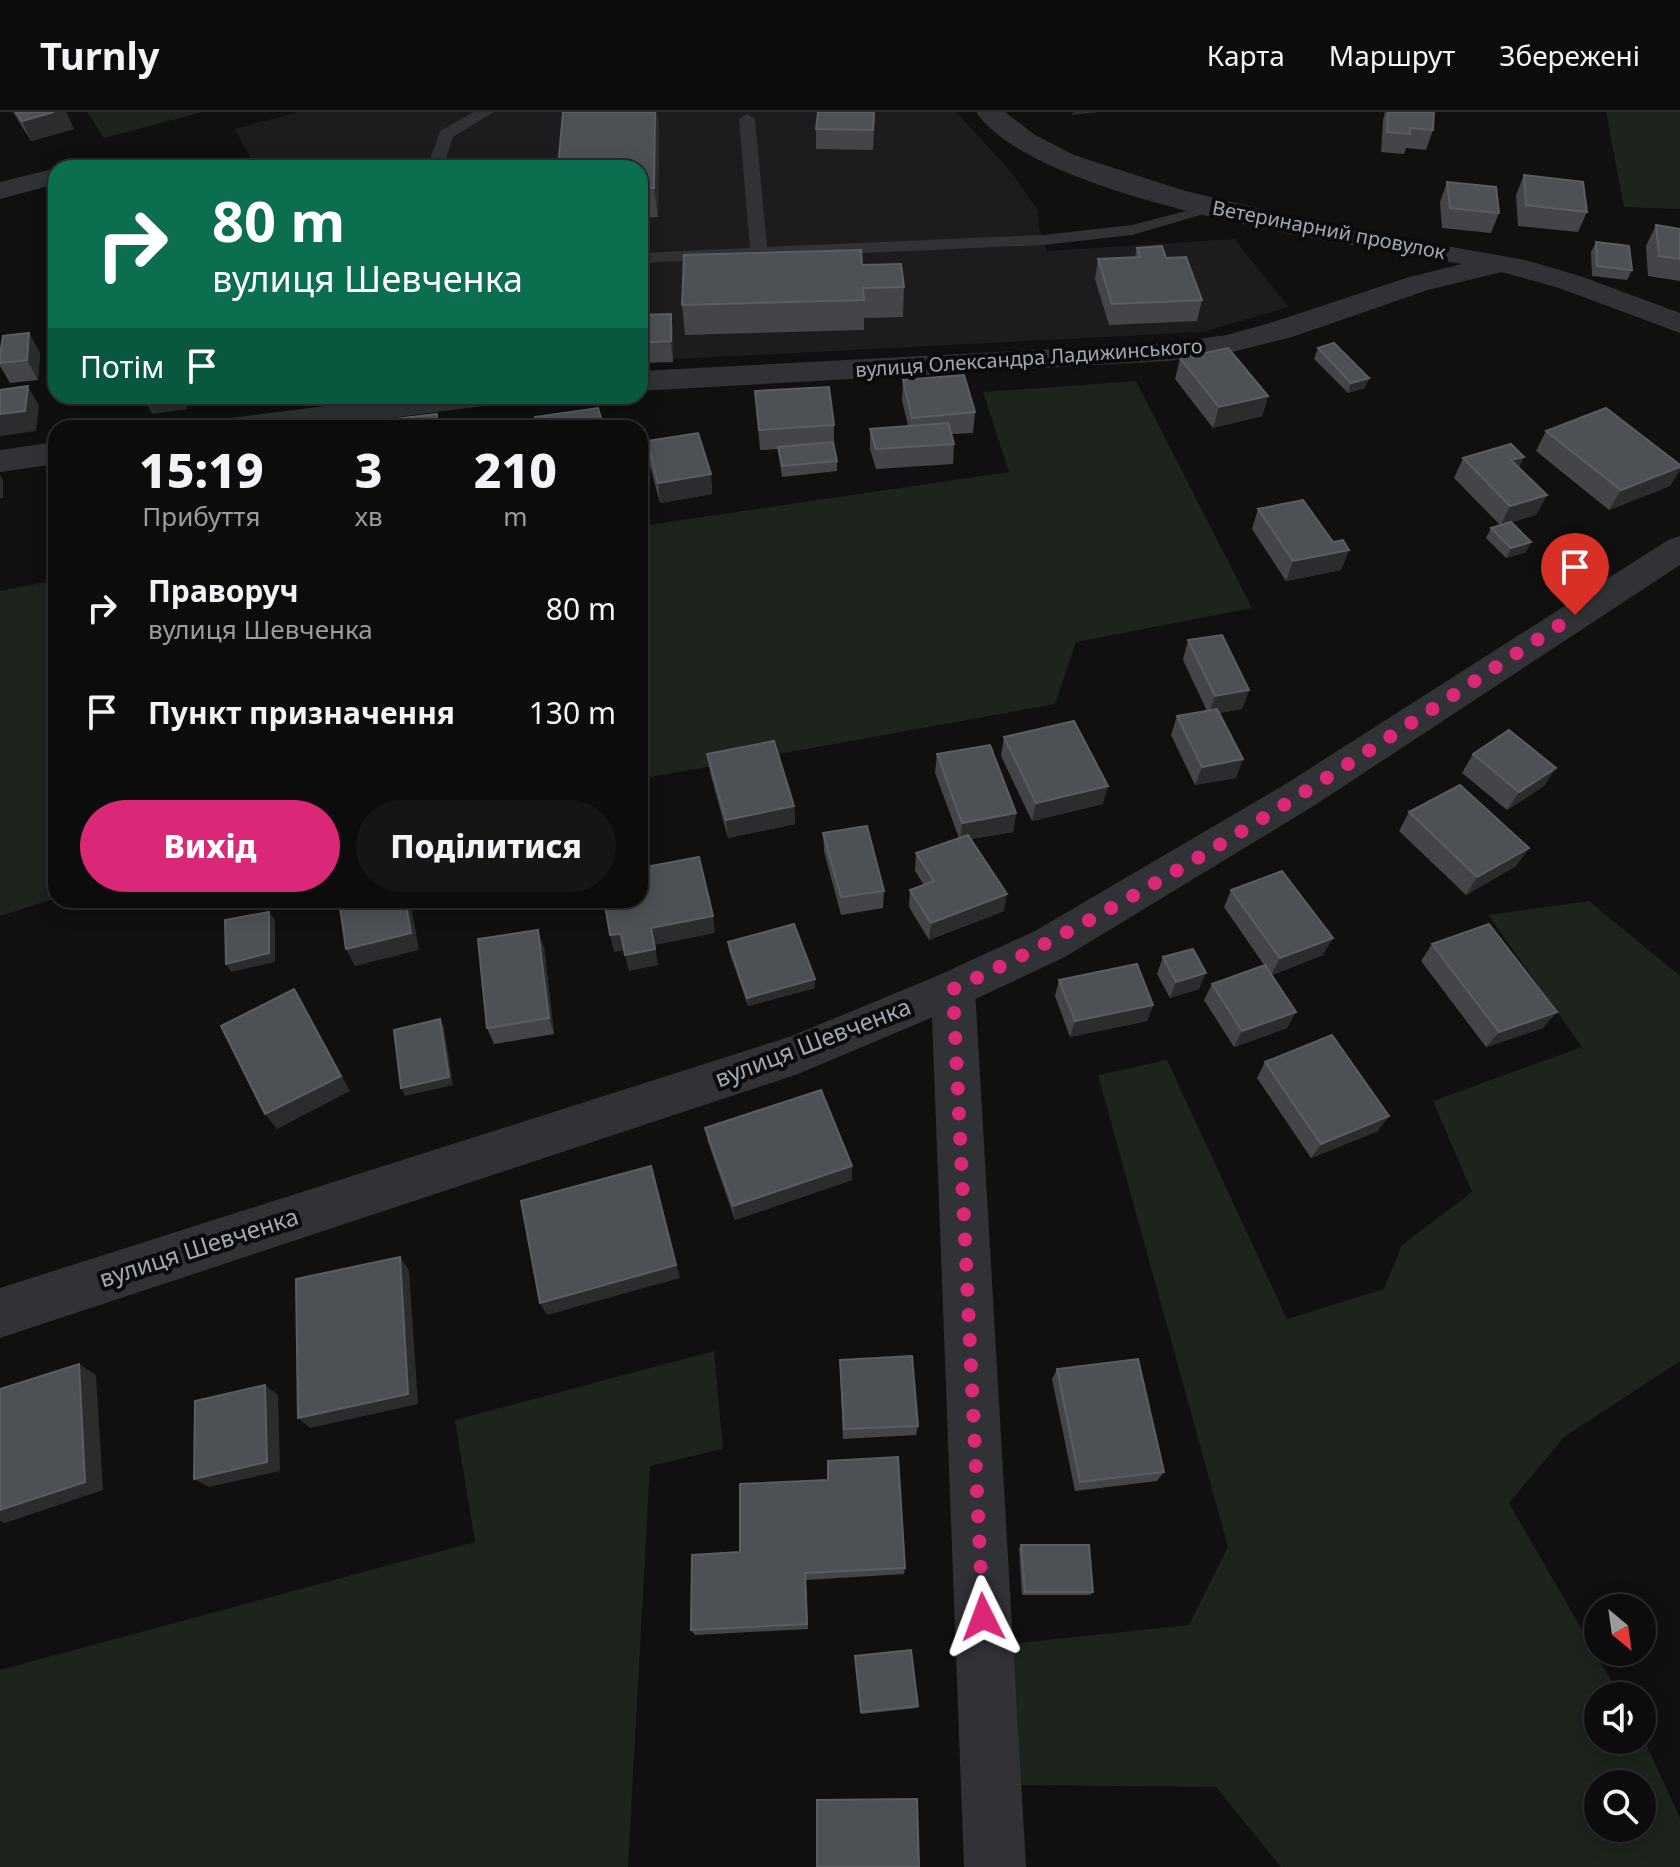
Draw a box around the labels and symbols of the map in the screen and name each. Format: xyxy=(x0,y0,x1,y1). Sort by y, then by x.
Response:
street label: Ветеринарний провулок xyxy=(1210,194,1448,265)
street label: вулиця Олександра Ладижинського xyxy=(854,332,1204,383)
pin xyxy=(1541,533,1609,615)
street label: вулиця Шевченка xyxy=(710,989,915,1094)
street label: вулиця Шевченка xyxy=(95,1199,302,1294)
position arrow xyxy=(941,1575,1025,1659)
north arrow xyxy=(1584,1594,1656,1666)

